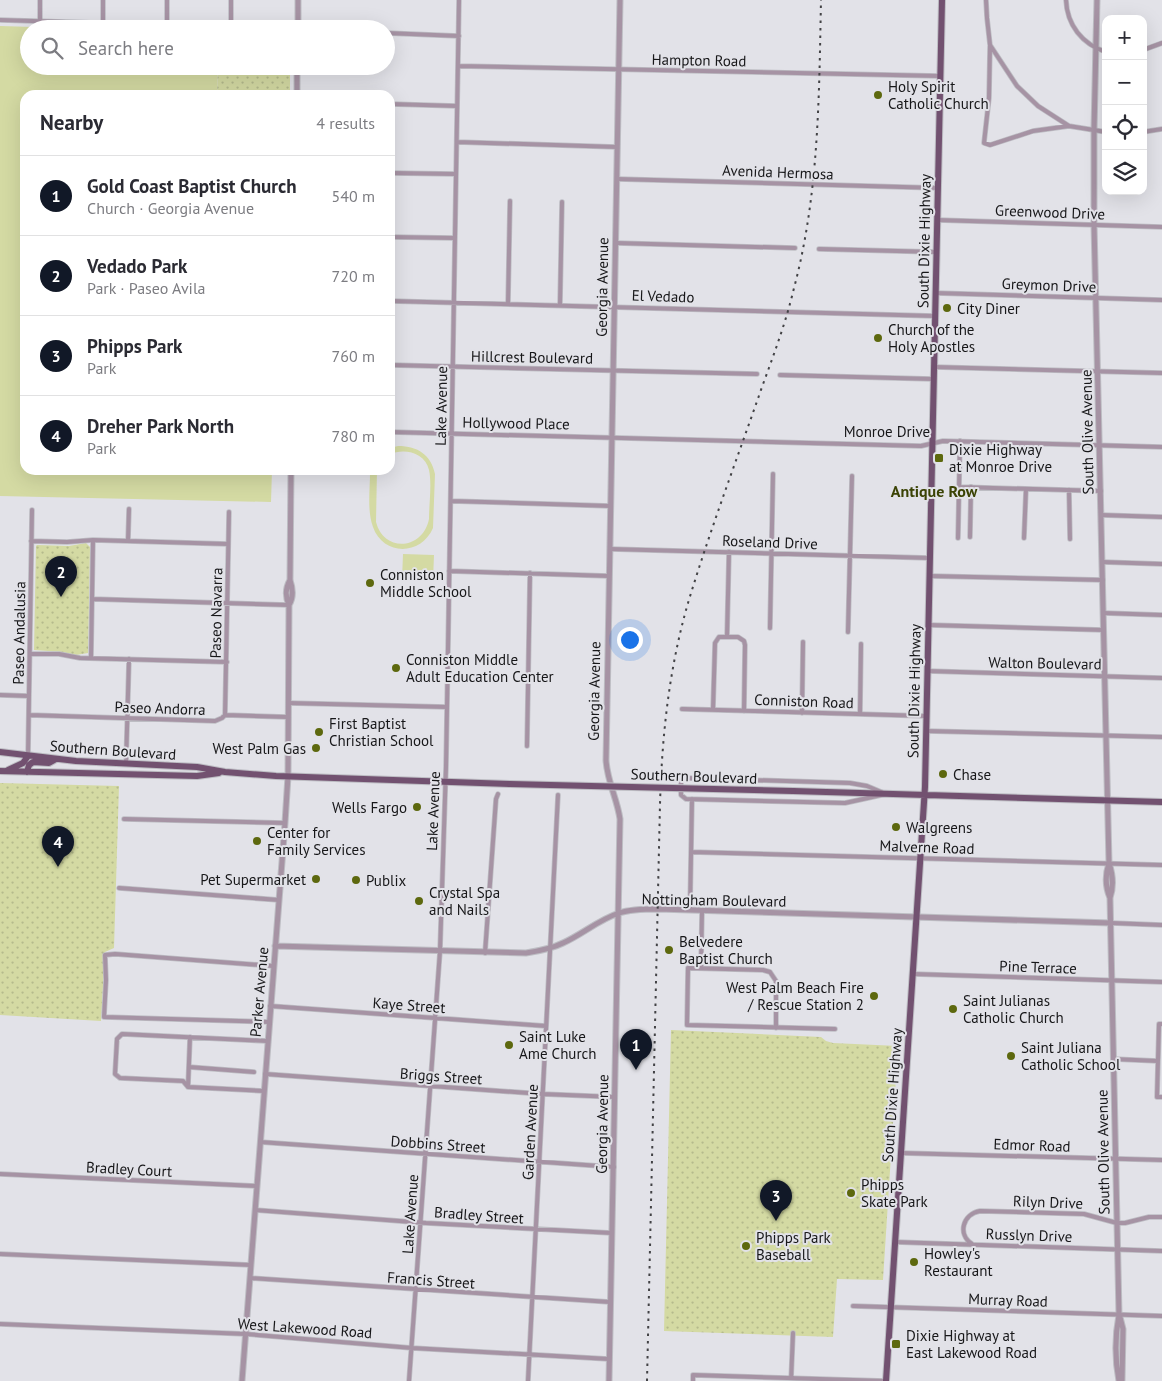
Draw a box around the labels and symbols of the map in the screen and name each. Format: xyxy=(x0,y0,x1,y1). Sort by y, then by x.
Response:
street label: Hampton Road xyxy=(651,50,747,70)
place label: Holy Spirit Catholic Church xyxy=(888,77,989,113)
marker: Holy Spirit Catholic Church xyxy=(872,89,884,101)
street label: Avenida Hermosa xyxy=(722,161,834,183)
street label: South Dixie Highway xyxy=(913,174,935,308)
street label: Greenwood Drive xyxy=(995,201,1105,223)
street label: Georgia Avenue xyxy=(592,237,612,337)
street label: Greymon Drive xyxy=(1001,274,1097,296)
street label: El Vedado xyxy=(631,285,695,307)
place label: City Diner xyxy=(957,299,1020,318)
marker: City Diner xyxy=(941,302,953,314)
place label: Church of the Holy Apostles xyxy=(888,320,975,356)
marker: Church of the Holy Apostles xyxy=(872,332,884,344)
street label: Hillcrest Boulevard xyxy=(471,346,593,368)
street label: Lake Avenue xyxy=(431,366,451,446)
street label: South Olive Avenue xyxy=(1076,369,1098,495)
street label: Hollywood Place xyxy=(462,413,570,433)
street label: Monroe Drive xyxy=(844,422,930,441)
place label: Dixie Highway at Monroe Drive xyxy=(949,440,1052,476)
marker: Dixie Highway at Monroe Drive xyxy=(933,452,945,464)
district label: Antique Row xyxy=(891,481,978,501)
street label: Roseland Drive xyxy=(722,531,818,553)
pin: 2 xyxy=(45,556,77,597)
place label: Conniston Middle School xyxy=(380,565,472,601)
street label: Paseo Navarra xyxy=(206,567,226,659)
marker: Conniston Middle School xyxy=(364,577,376,589)
street label: Paseo Andalusia xyxy=(9,581,29,685)
street label: South Dixie Highway xyxy=(903,624,925,758)
your location xyxy=(617,627,643,653)
street label: Georgia Avenue xyxy=(584,641,604,741)
place label: Conniston Middle Adult Education Center xyxy=(406,650,554,686)
street label: Walton Boulevard xyxy=(988,653,1102,673)
marker: Conniston Middle Adult Education Center xyxy=(390,662,402,674)
street label: Conniston Road xyxy=(754,690,854,712)
street label: Paseo Andorra xyxy=(114,697,206,719)
place label: First Baptist Christian School xyxy=(329,714,434,750)
marker: First Baptist Christian School xyxy=(313,726,325,738)
street label: Southern Boulevard xyxy=(49,736,177,764)
place label: West Palm Gas xyxy=(212,739,306,758)
marker: West Palm Gas xyxy=(310,742,322,754)
street label: Southern Boulevard xyxy=(630,764,758,788)
place label: Chase xyxy=(953,765,991,784)
marker: Chase xyxy=(937,768,949,780)
street label: Lake Avenue xyxy=(422,771,444,851)
place label: Wells Fargo xyxy=(332,798,407,817)
marker: Wells Fargo xyxy=(411,801,423,813)
place label: Walgreens xyxy=(906,818,972,837)
marker: Walgreens xyxy=(890,821,902,833)
place label: Center for Family Services xyxy=(267,823,366,859)
pin: 4 xyxy=(42,826,74,867)
marker: Center for Family Services xyxy=(251,835,263,847)
street label: Malverne Road xyxy=(879,836,975,858)
place label: Pet Supermarket xyxy=(200,870,306,889)
place label: Publix xyxy=(366,871,406,890)
marker: Pet Supermarket xyxy=(310,873,322,885)
marker: Publix xyxy=(350,874,362,886)
place label: Crystal Spa and Nails xyxy=(429,883,500,919)
street label: Nottingham Boulevard xyxy=(641,889,787,911)
marker: Crystal Spa and Nails xyxy=(413,895,425,907)
place label: Belvedere Baptist Church xyxy=(679,932,773,968)
marker: Belvedere Baptist Church xyxy=(663,944,675,956)
street label: Parker Avenue xyxy=(246,946,272,1038)
street label: Pine Terrace xyxy=(999,956,1077,978)
place label: West Palm Beach Fire / Rescue Station 2 xyxy=(726,978,864,1014)
marker: West Palm Beach Fire / Rescue Station 2 xyxy=(868,990,880,1002)
place label: Saint Julianas Catholic Church xyxy=(963,991,1064,1027)
street label: Kaye Street xyxy=(372,993,446,1017)
marker: Saint Julianas Catholic Church xyxy=(947,1003,959,1015)
place label: Saint Luke Ame Church xyxy=(519,1027,597,1063)
street label: South Dixie Highway xyxy=(878,1027,906,1163)
pin: 1 xyxy=(620,1029,652,1070)
place label: Saint Juliana Catholic School xyxy=(1021,1038,1121,1074)
marker: Saint Luke Ame Church xyxy=(503,1039,515,1051)
marker: Saint Juliana Catholic School xyxy=(1005,1050,1017,1062)
street label: Briggs Street xyxy=(399,1064,483,1088)
street label: Georgia Avenue xyxy=(592,1074,612,1174)
street label: Garden Avenue xyxy=(518,1084,542,1180)
street label: South Olive Avenue xyxy=(1092,1089,1114,1215)
street label: Dobbins Street xyxy=(390,1131,486,1157)
street label: Edmor Road xyxy=(993,1134,1071,1156)
street label: Bradley Court xyxy=(85,1157,173,1181)
street label: Lake Avenue xyxy=(398,1173,422,1255)
place label: Phipps Skate Park xyxy=(861,1175,929,1211)
pin: 3 xyxy=(760,1180,792,1221)
marker: Phipps Skate Park xyxy=(845,1187,857,1199)
street label: Rilyn Drive xyxy=(1013,1191,1083,1213)
street label: Bradley Street xyxy=(434,1202,524,1228)
street label: Russlyn Drive xyxy=(985,1224,1073,1246)
place label: Phipps Park Baseball xyxy=(756,1228,832,1264)
marker: Phipps Park Baseball xyxy=(740,1240,752,1252)
place label: Howley's Restaurant xyxy=(924,1244,993,1280)
marker: Howley's Restaurant xyxy=(908,1256,920,1268)
street label: Francis Street xyxy=(386,1267,476,1293)
street label: Murray Road xyxy=(968,1289,1048,1311)
street label: West Lakewood Road xyxy=(237,1314,373,1342)
place label: Dixie Highway at East Lakewood Road xyxy=(906,1326,1037,1362)
marker: Dixie Highway at East Lakewood Road xyxy=(890,1338,902,1350)

